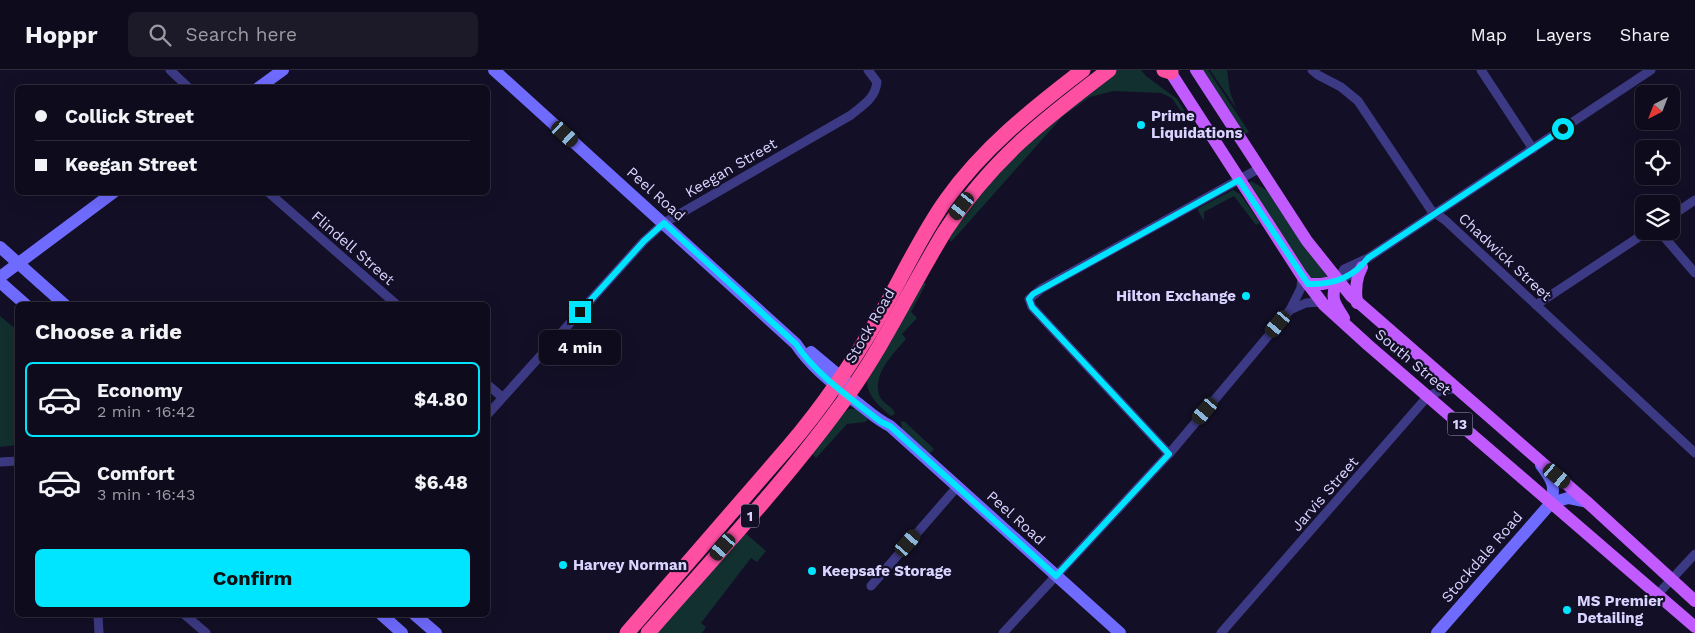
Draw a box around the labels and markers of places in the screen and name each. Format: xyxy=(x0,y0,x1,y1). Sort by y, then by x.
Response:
place label: Prime Liquidations xyxy=(1151,107,1242,142)
marker: Prime Liquidations xyxy=(1135,119,1147,131)
place label: Hilton Exchange xyxy=(1116,287,1236,305)
marker: Hilton Exchange xyxy=(1240,290,1252,302)
place label: Harvey Norman xyxy=(573,556,687,574)
marker: Harvey Norman xyxy=(557,559,569,571)
place label: Keepsafe Storage xyxy=(822,562,952,580)
marker: Keepsafe Storage xyxy=(806,565,818,577)
place label: MS Premier Detailing xyxy=(1577,592,1664,627)
marker: MS Premier Detailing xyxy=(1561,604,1573,616)

